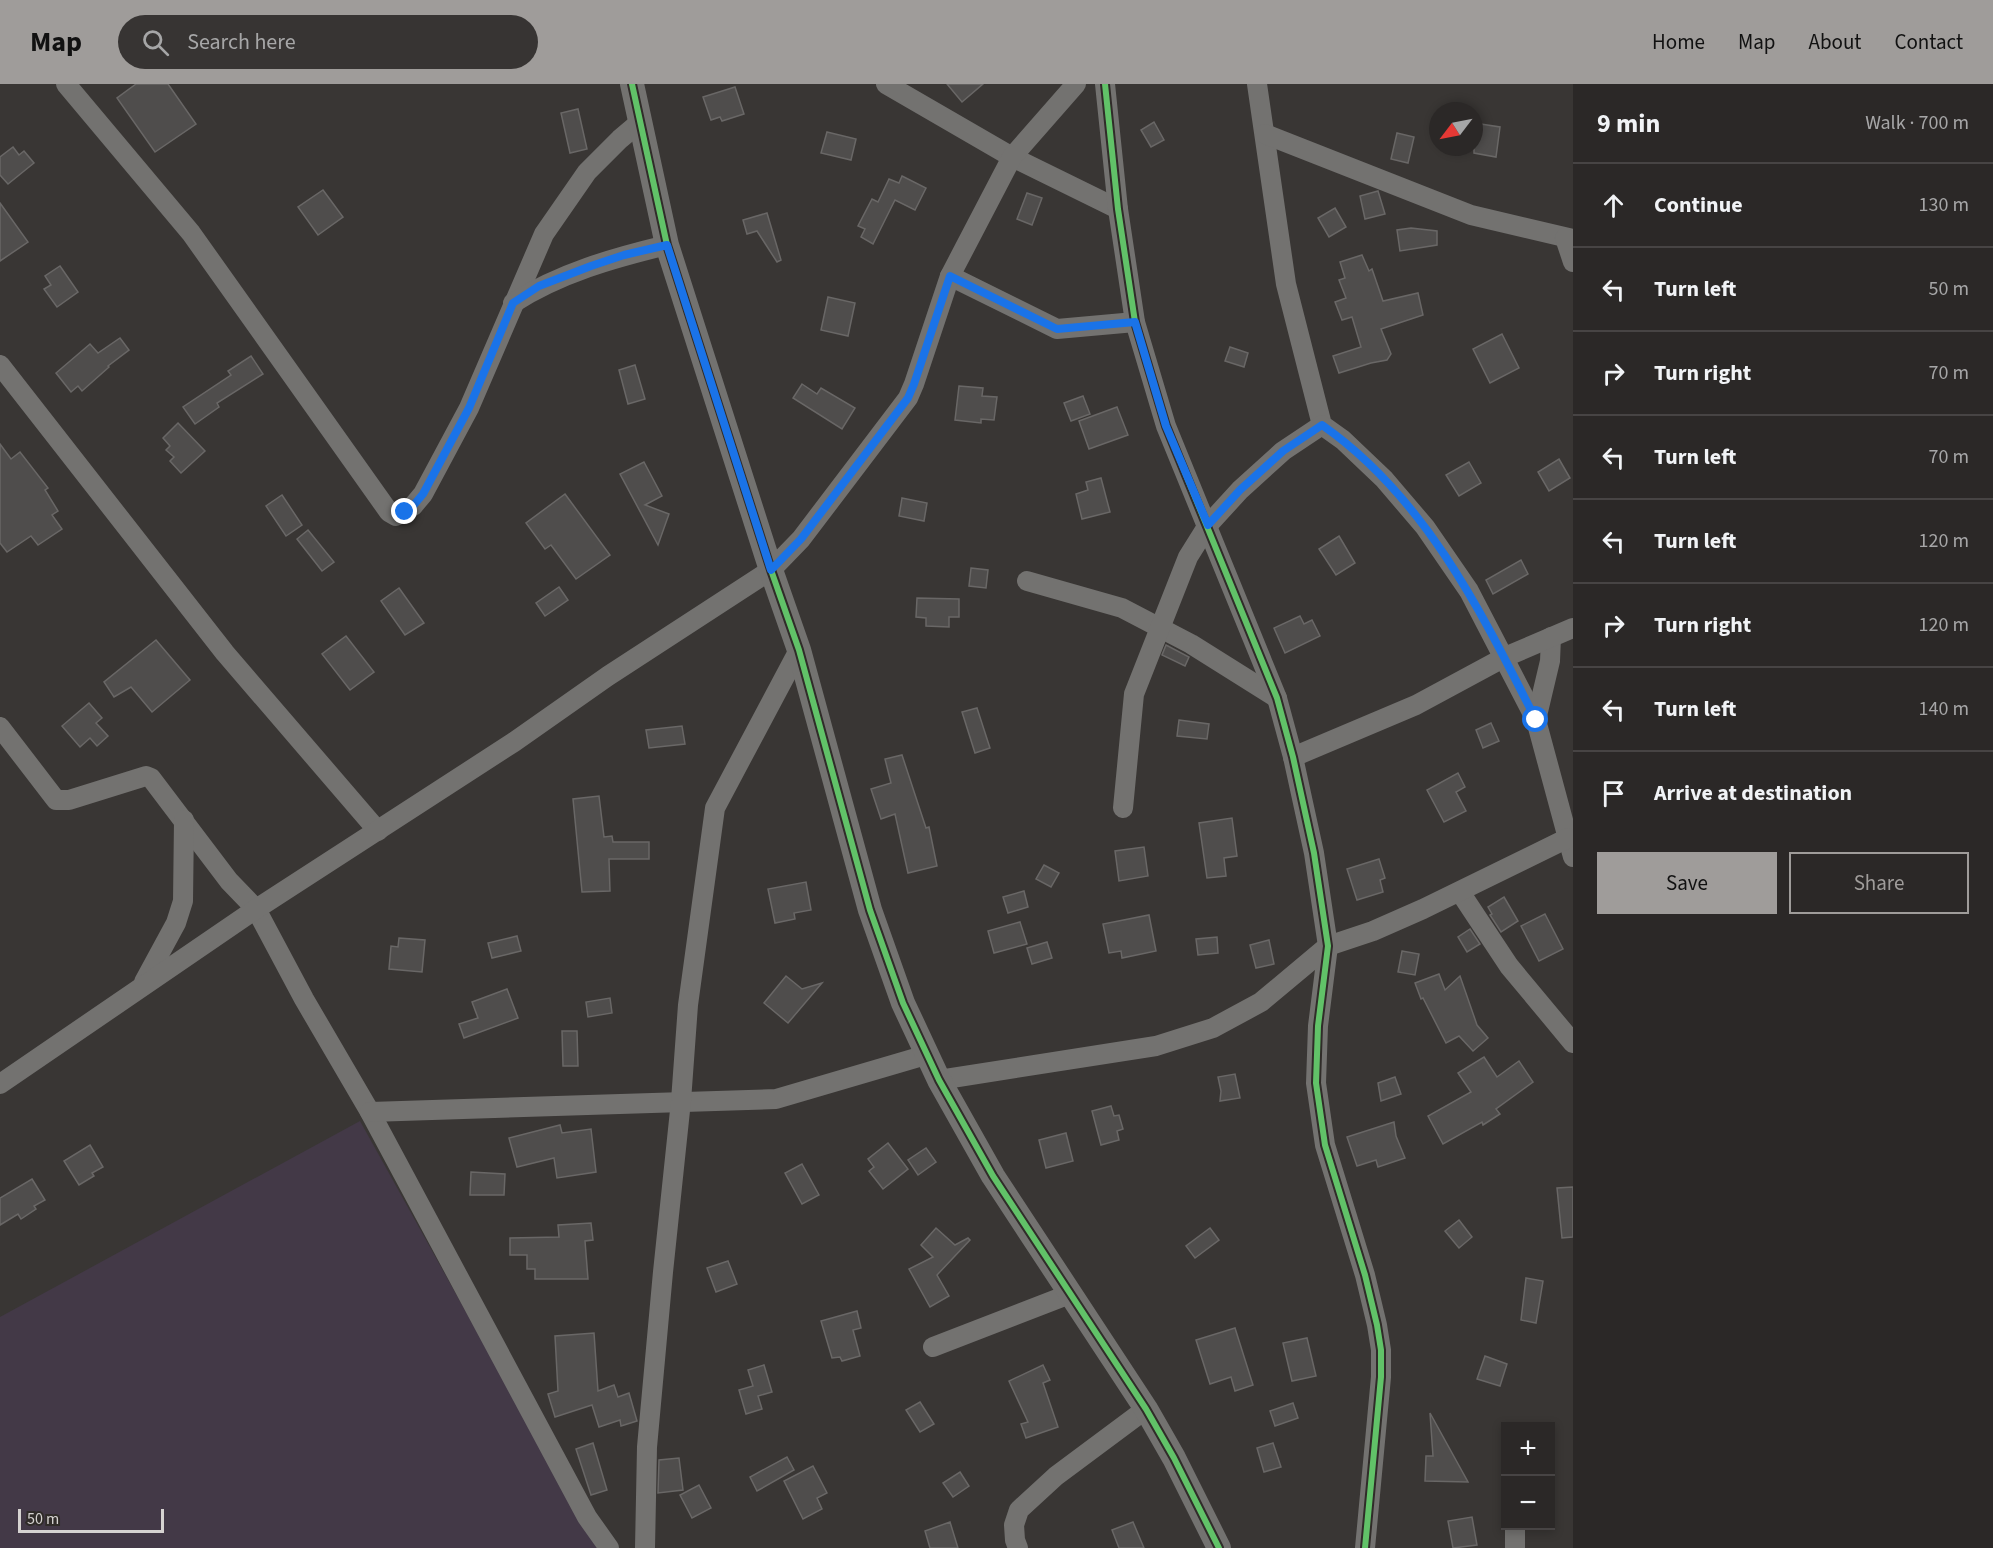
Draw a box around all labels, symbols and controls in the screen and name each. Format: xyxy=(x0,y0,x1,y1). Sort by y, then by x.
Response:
search box xyxy=(118,15,538,69)
text: Map xyxy=(30,22,82,62)
icon: search xyxy=(139,26,172,59)
text: Search here xyxy=(187,26,296,58)
text: Home xyxy=(1652,27,1705,57)
text: Map xyxy=(1738,27,1776,57)
text: About xyxy=(1809,27,1861,57)
text: Contact xyxy=(1894,27,1963,57)
north arrow xyxy=(1429,102,1483,156)
text: 9 min xyxy=(1597,105,1660,142)
text: Walk · 700 m xyxy=(1865,109,1969,137)
icon: ahead xyxy=(1597,189,1630,222)
text: Continue xyxy=(1654,189,1743,221)
text: 130 m xyxy=(1919,191,1969,219)
icon: left xyxy=(1597,273,1630,306)
text: Turn left xyxy=(1654,273,1736,305)
text: 50 m xyxy=(1929,275,1969,303)
icon: right xyxy=(1597,357,1630,390)
text: Turn right xyxy=(1654,357,1751,389)
text: 70 m xyxy=(1929,359,1969,387)
icon: left xyxy=(1597,441,1630,474)
text: Turn left xyxy=(1654,441,1736,473)
text: 70 m xyxy=(1929,443,1969,471)
route end xyxy=(391,498,417,524)
icon: left xyxy=(1597,525,1630,558)
text: Turn left xyxy=(1654,525,1736,557)
text: 120 m xyxy=(1919,527,1969,555)
icon: right xyxy=(1597,609,1630,642)
text: Turn right xyxy=(1654,609,1751,641)
text: 120 m xyxy=(1919,611,1969,639)
icon: left xyxy=(1597,693,1630,726)
text: Turn left xyxy=(1654,693,1736,725)
text: 140 m xyxy=(1919,695,1969,723)
route start xyxy=(1522,706,1548,732)
icon: arrive xyxy=(1597,777,1630,810)
text: Arrive at destination xyxy=(1654,777,1852,809)
button: Save xyxy=(1597,852,1777,914)
button: Share xyxy=(1789,852,1969,914)
map controls xyxy=(1501,1422,1555,1530)
button: + xyxy=(1501,1422,1555,1476)
button: − xyxy=(1501,1476,1555,1530)
scale bar xyxy=(18,1506,164,1534)
text: 50 m xyxy=(27,1508,59,1530)

